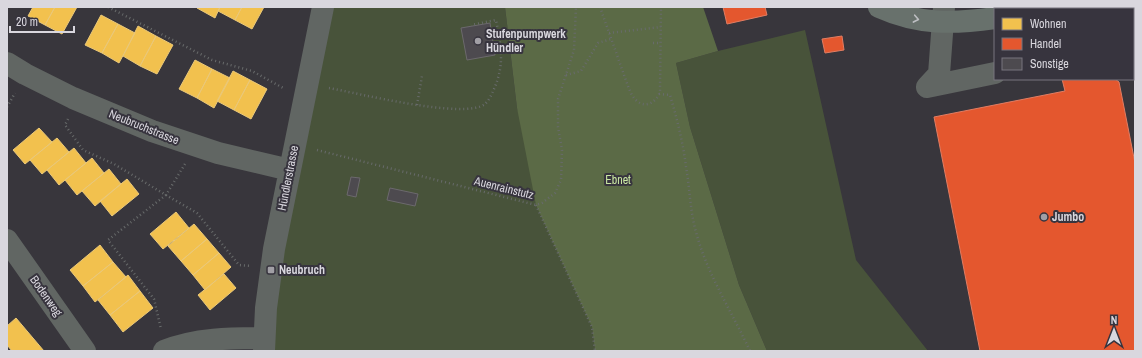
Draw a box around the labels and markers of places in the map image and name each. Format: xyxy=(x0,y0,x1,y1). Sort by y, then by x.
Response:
place label: Stufenpumpwerk Hündler xyxy=(486,26,566,56)
marker: Stufenpumpwerk Hündler xyxy=(473,36,483,46)
place label: Jumbo xyxy=(1052,209,1084,225)
marker: Jumbo xyxy=(1039,212,1049,222)
place label: Neubruch xyxy=(279,262,325,278)
marker: Neubruch xyxy=(266,265,276,275)

